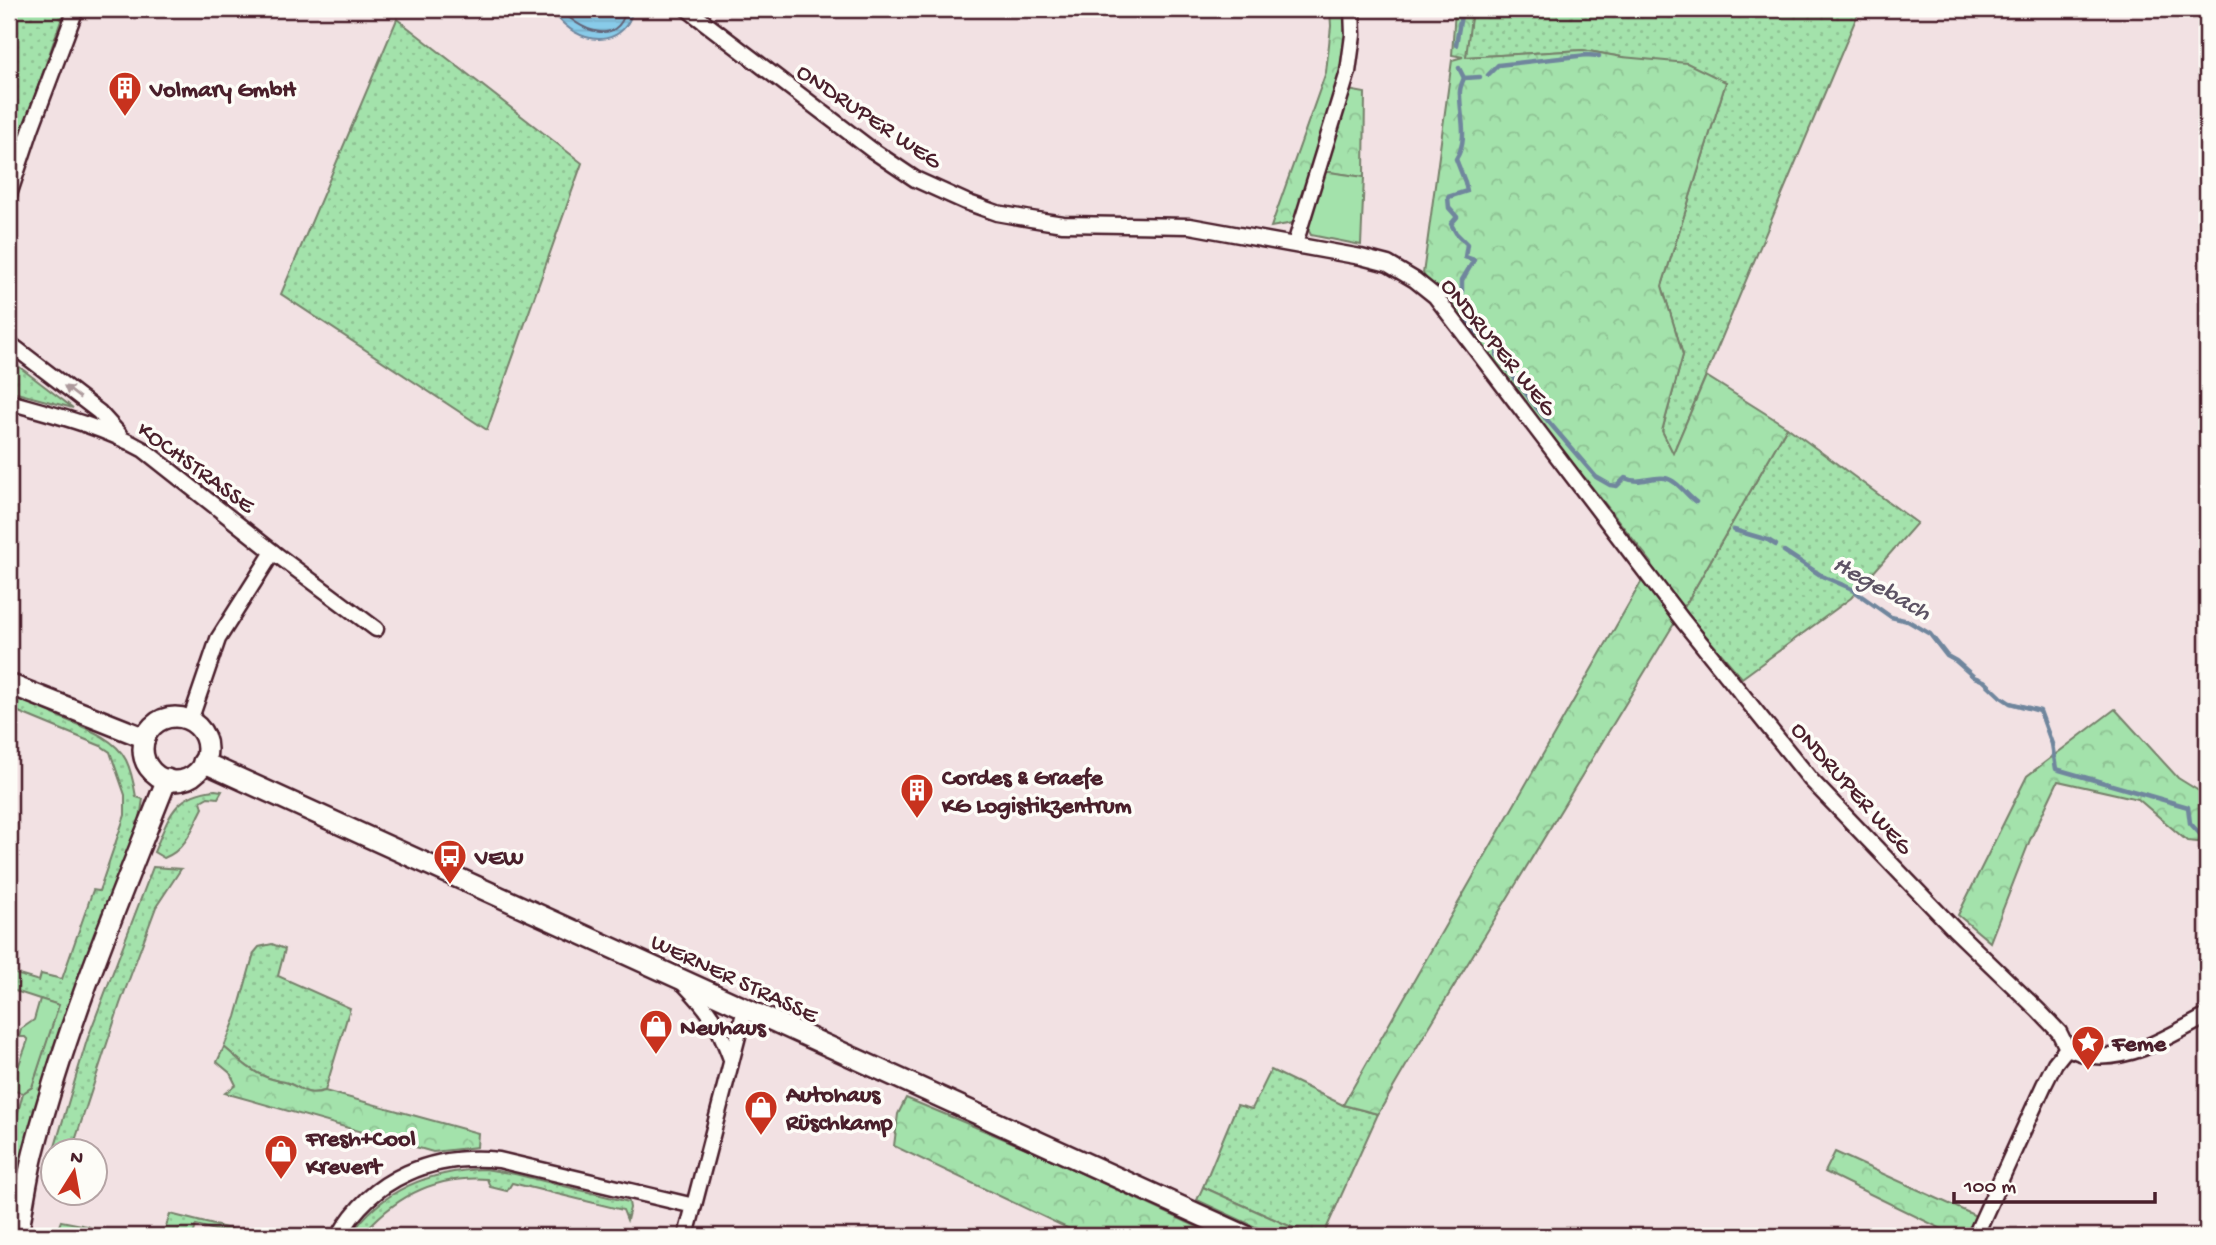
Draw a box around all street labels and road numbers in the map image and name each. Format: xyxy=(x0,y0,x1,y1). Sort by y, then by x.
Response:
street label: ONDRUPER WEG xyxy=(790,59,947,178)
street label: ONDRUPER WEG xyxy=(1433,273,1562,424)
street label: KOCHSTRASSE xyxy=(130,416,260,522)
street label: ONDRUPER WEG xyxy=(1783,717,1918,863)
street label: WERNER STRASSE xyxy=(645,929,823,1032)

